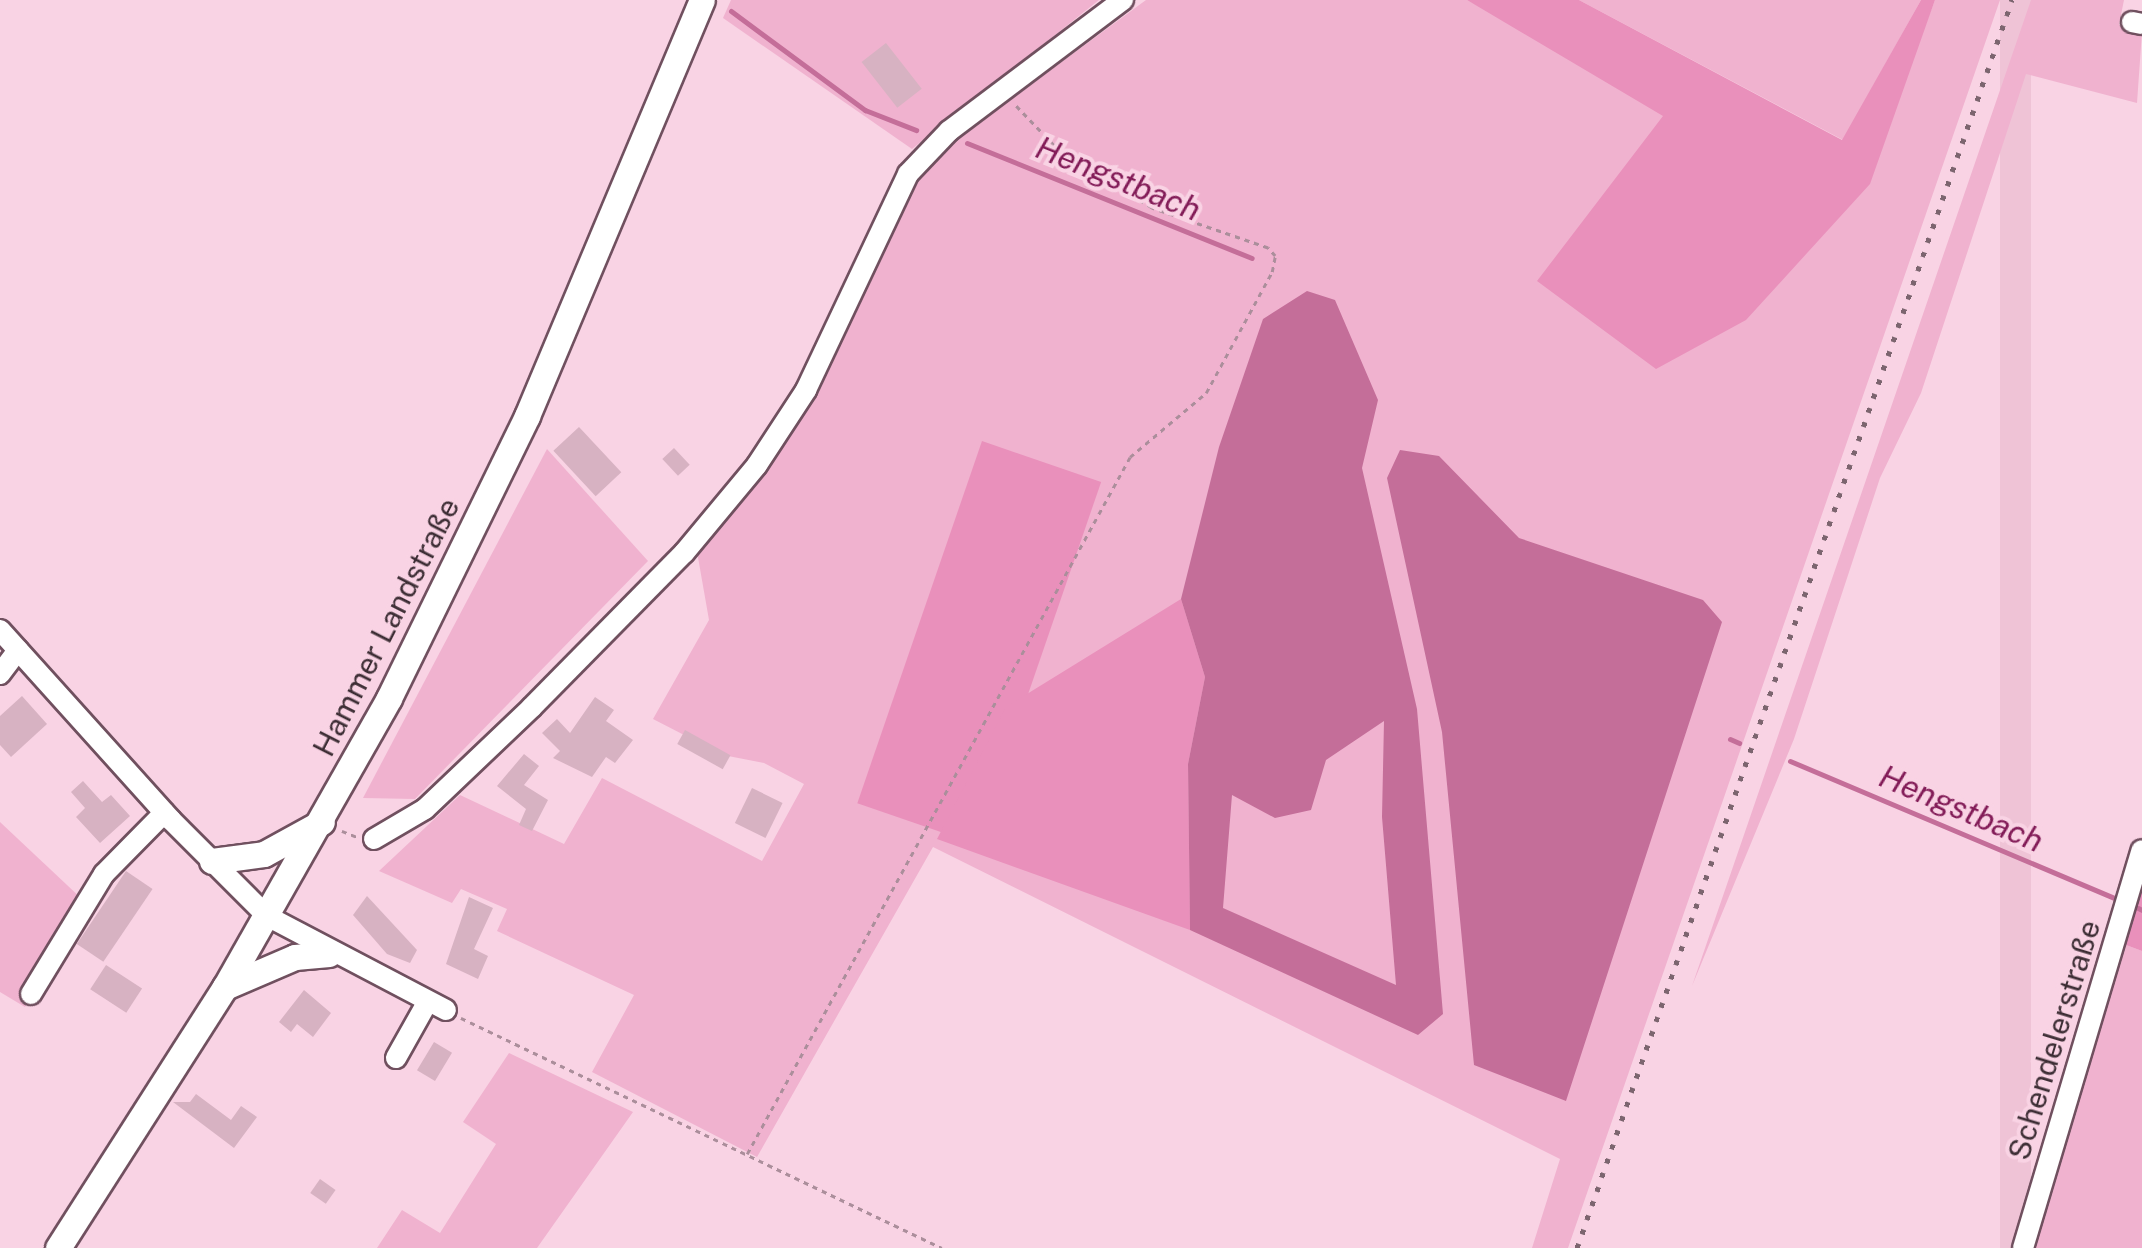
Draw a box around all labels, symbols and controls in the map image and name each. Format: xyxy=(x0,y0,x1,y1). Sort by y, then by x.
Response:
water label: Hengstbach xyxy=(1030,129,1206,229)
street label: Hammer Landstraße xyxy=(305,492,467,762)
water label: Hengstbach xyxy=(1873,757,2049,861)
street label: Schendelerstraße xyxy=(2000,916,2108,1164)

